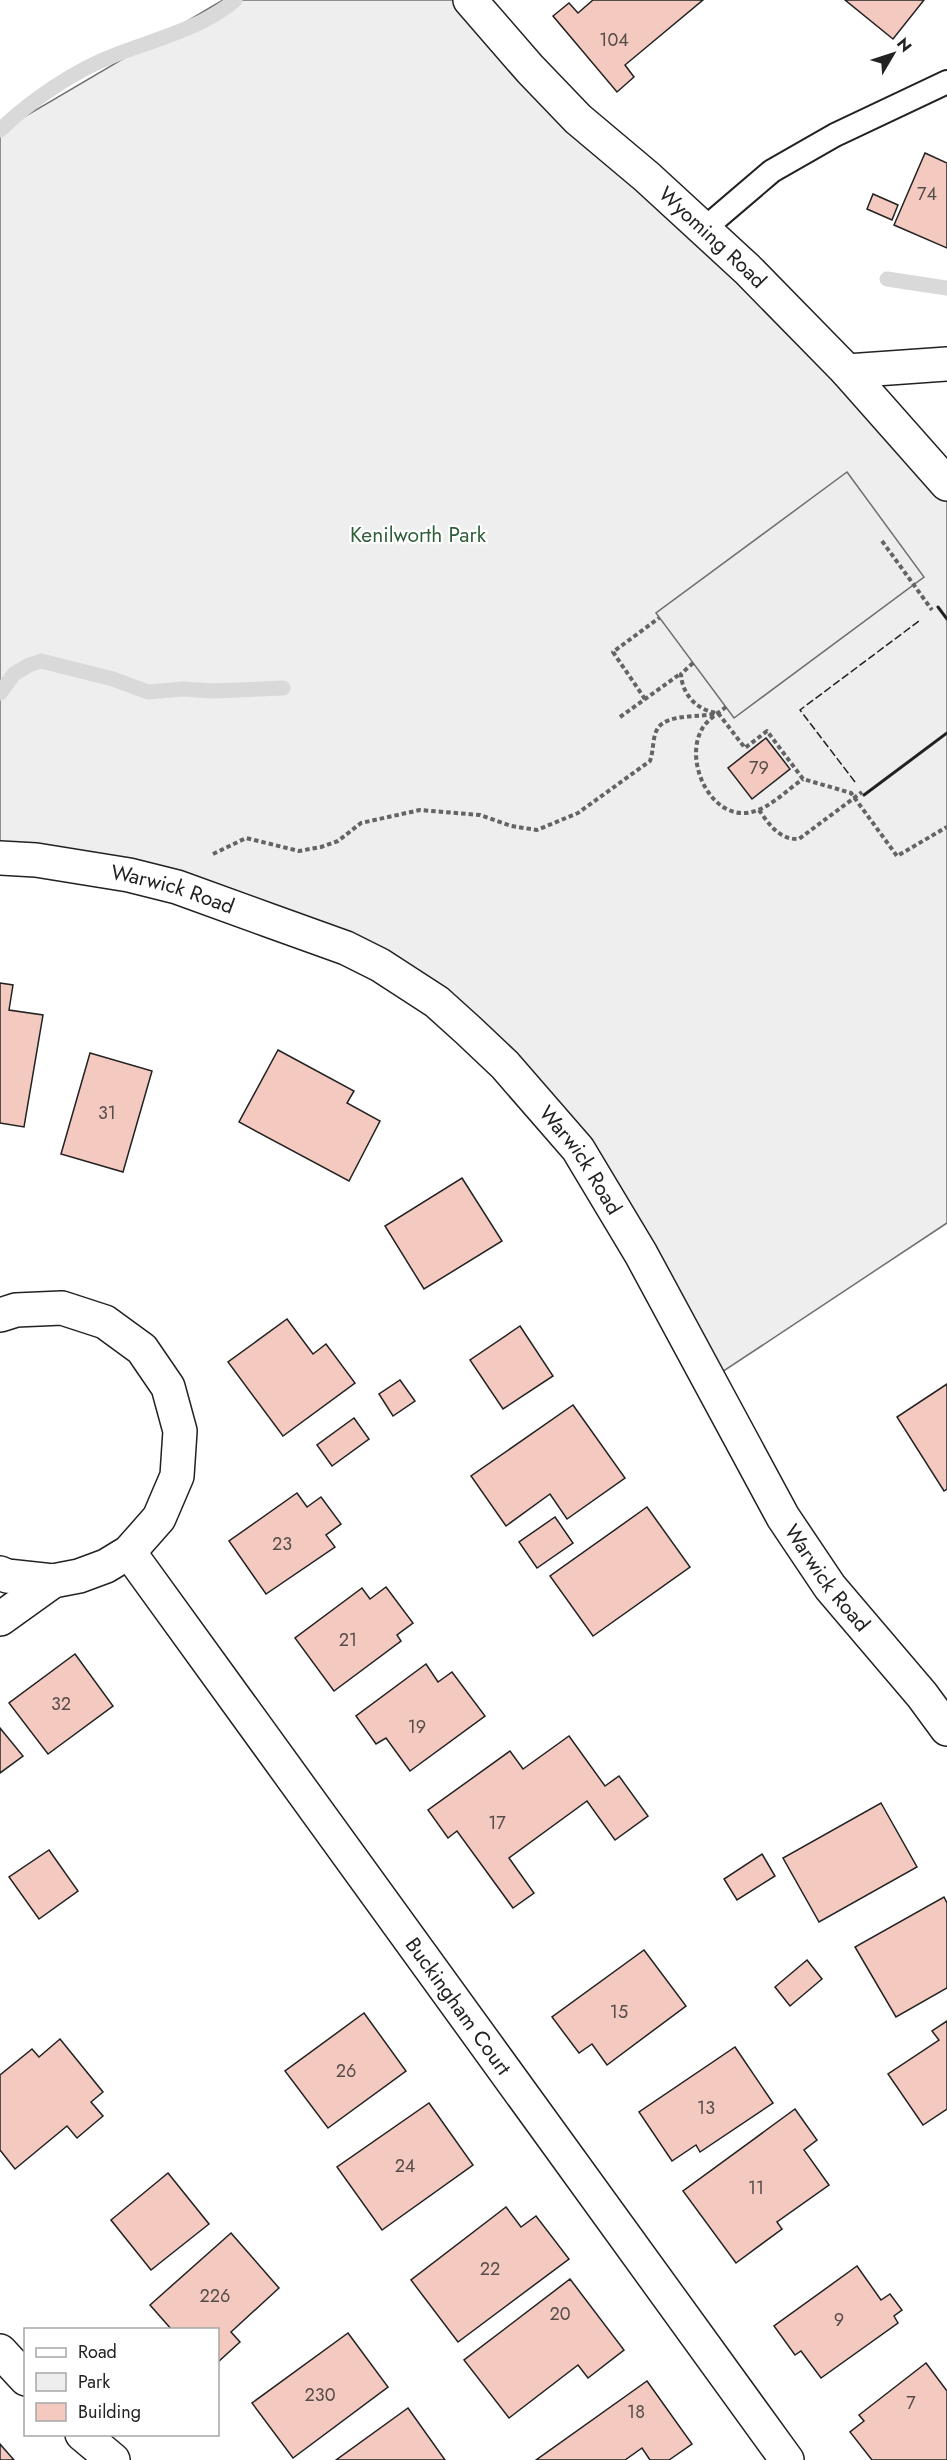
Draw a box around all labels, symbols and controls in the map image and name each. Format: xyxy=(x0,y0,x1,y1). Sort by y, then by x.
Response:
north arrow xyxy=(863,24,923,84)
house number: 104 xyxy=(599,27,629,53)
text: N xyxy=(891,33,917,57)
street label: Wyoming Road xyxy=(652,180,773,295)
house number: 74 xyxy=(917,181,937,207)
park label: Kenilworth Park xyxy=(350,520,487,550)
house number: 79 xyxy=(749,755,769,781)
street label: Warwick Road xyxy=(109,857,238,922)
street label: Warwick Road xyxy=(532,1099,629,1220)
house number: 31 xyxy=(98,1100,116,1126)
street label: Warwick Road xyxy=(777,1518,877,1638)
house number: 23 xyxy=(272,1531,292,1557)
house number: 21 xyxy=(339,1627,357,1653)
house number: 32 xyxy=(51,1691,71,1717)
house number: 19 xyxy=(408,1714,426,1740)
house number: 17 xyxy=(488,1810,506,1836)
street label: Buckingham Court xyxy=(398,1931,518,2081)
house number: 15 xyxy=(610,1999,628,2025)
house number: 26 xyxy=(336,2058,356,2084)
house number: 13 xyxy=(697,2095,715,2121)
house number: 24 xyxy=(395,2153,415,2179)
house number: 11 xyxy=(748,2175,764,2201)
house number: 22 xyxy=(480,2256,500,2282)
house number: 226 xyxy=(200,2283,230,2309)
house number: 20 xyxy=(549,2301,571,2327)
house number: 9 xyxy=(834,2307,844,2333)
legend xyxy=(24,2328,219,2436)
text: Road xyxy=(78,2339,117,2365)
text: Park xyxy=(78,2369,110,2395)
house number: 230 xyxy=(305,2382,336,2408)
house number: 7 xyxy=(906,2390,916,2416)
text: Building xyxy=(78,2399,141,2425)
house number: 18 xyxy=(627,2399,645,2425)

